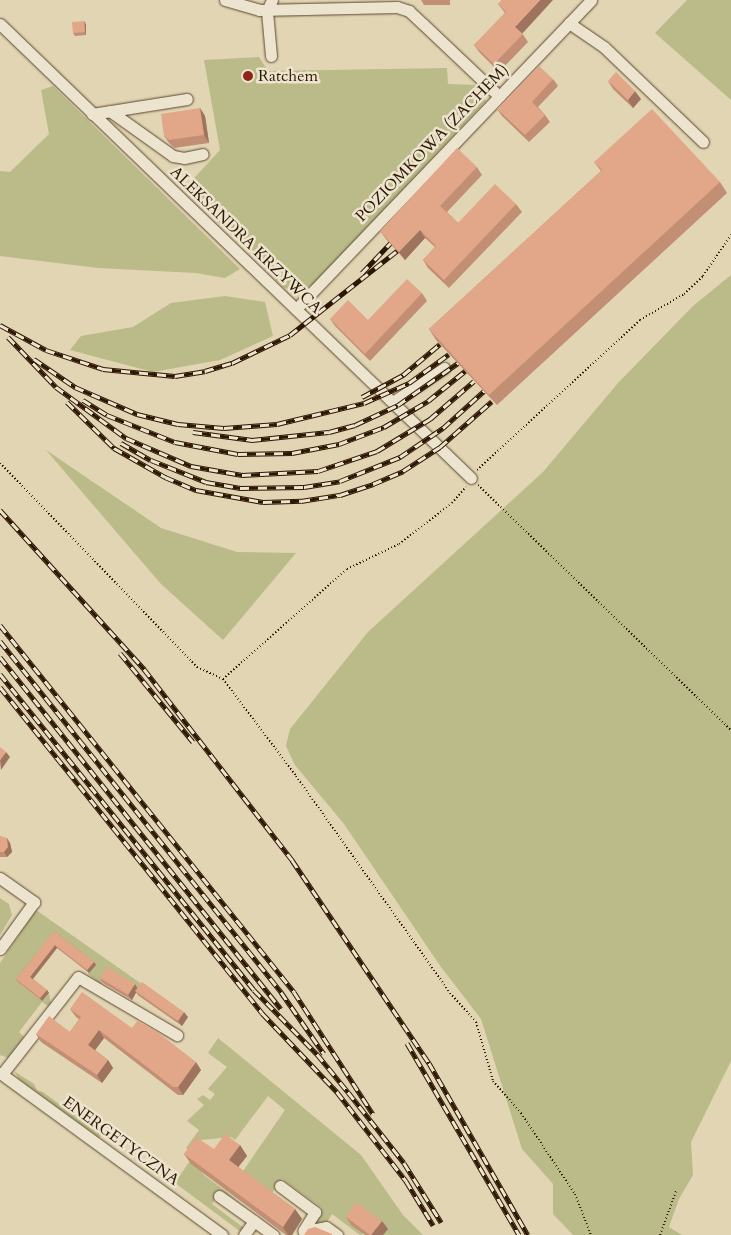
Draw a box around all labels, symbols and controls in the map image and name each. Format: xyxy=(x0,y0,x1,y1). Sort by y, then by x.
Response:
street label: POZIOMKOWA (ZACHEM) xyxy=(352,60,512,226)
place label: Ratchem xyxy=(258,66,318,86)
marker: Ratchem xyxy=(242,70,254,82)
street label: ALEKSANDRA KRZYWCA xyxy=(166,162,326,318)
street label: ENERGETYCZNA xyxy=(59,1092,183,1190)

